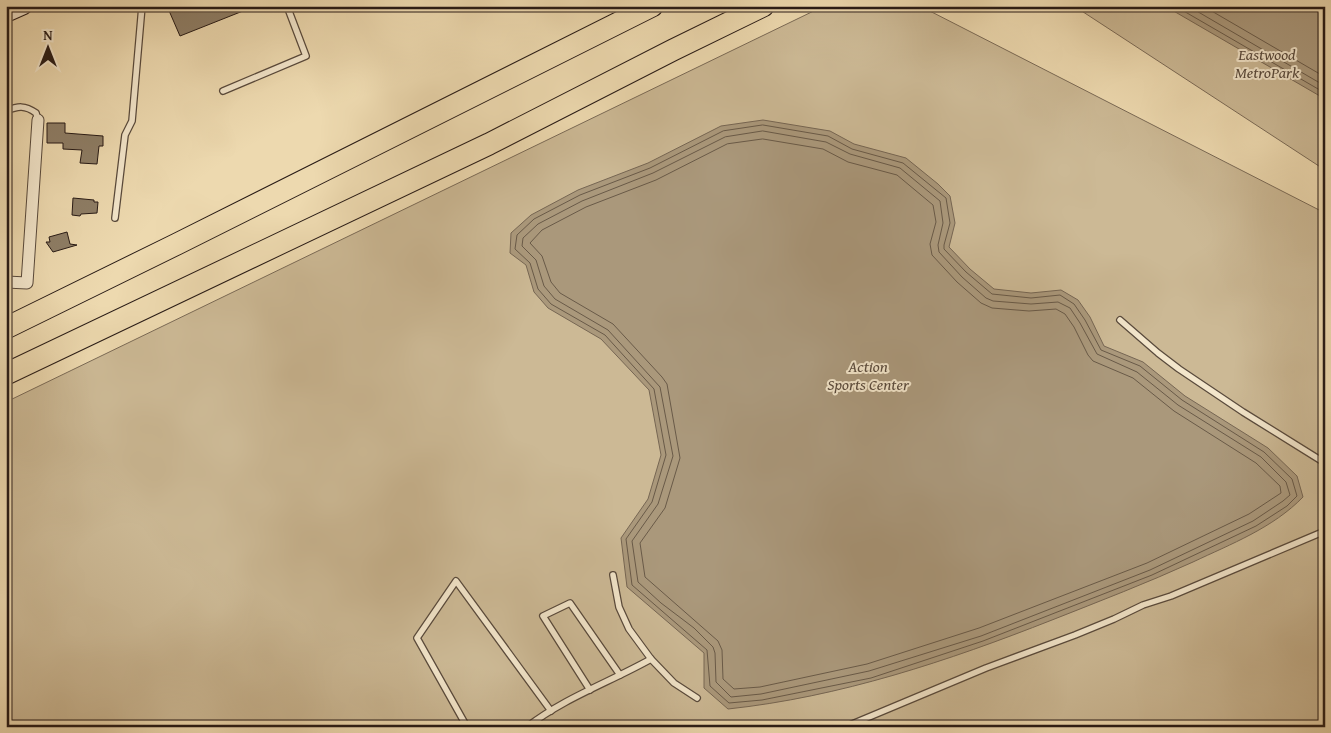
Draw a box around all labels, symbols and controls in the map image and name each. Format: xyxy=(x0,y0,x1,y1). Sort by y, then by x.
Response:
north arrow xyxy=(22,22,72,72)
text: N xyxy=(43,25,53,45)
park label: Eastwood MetroPark xyxy=(1235,42,1300,84)
park label: Action Sports Center xyxy=(827,354,910,396)

